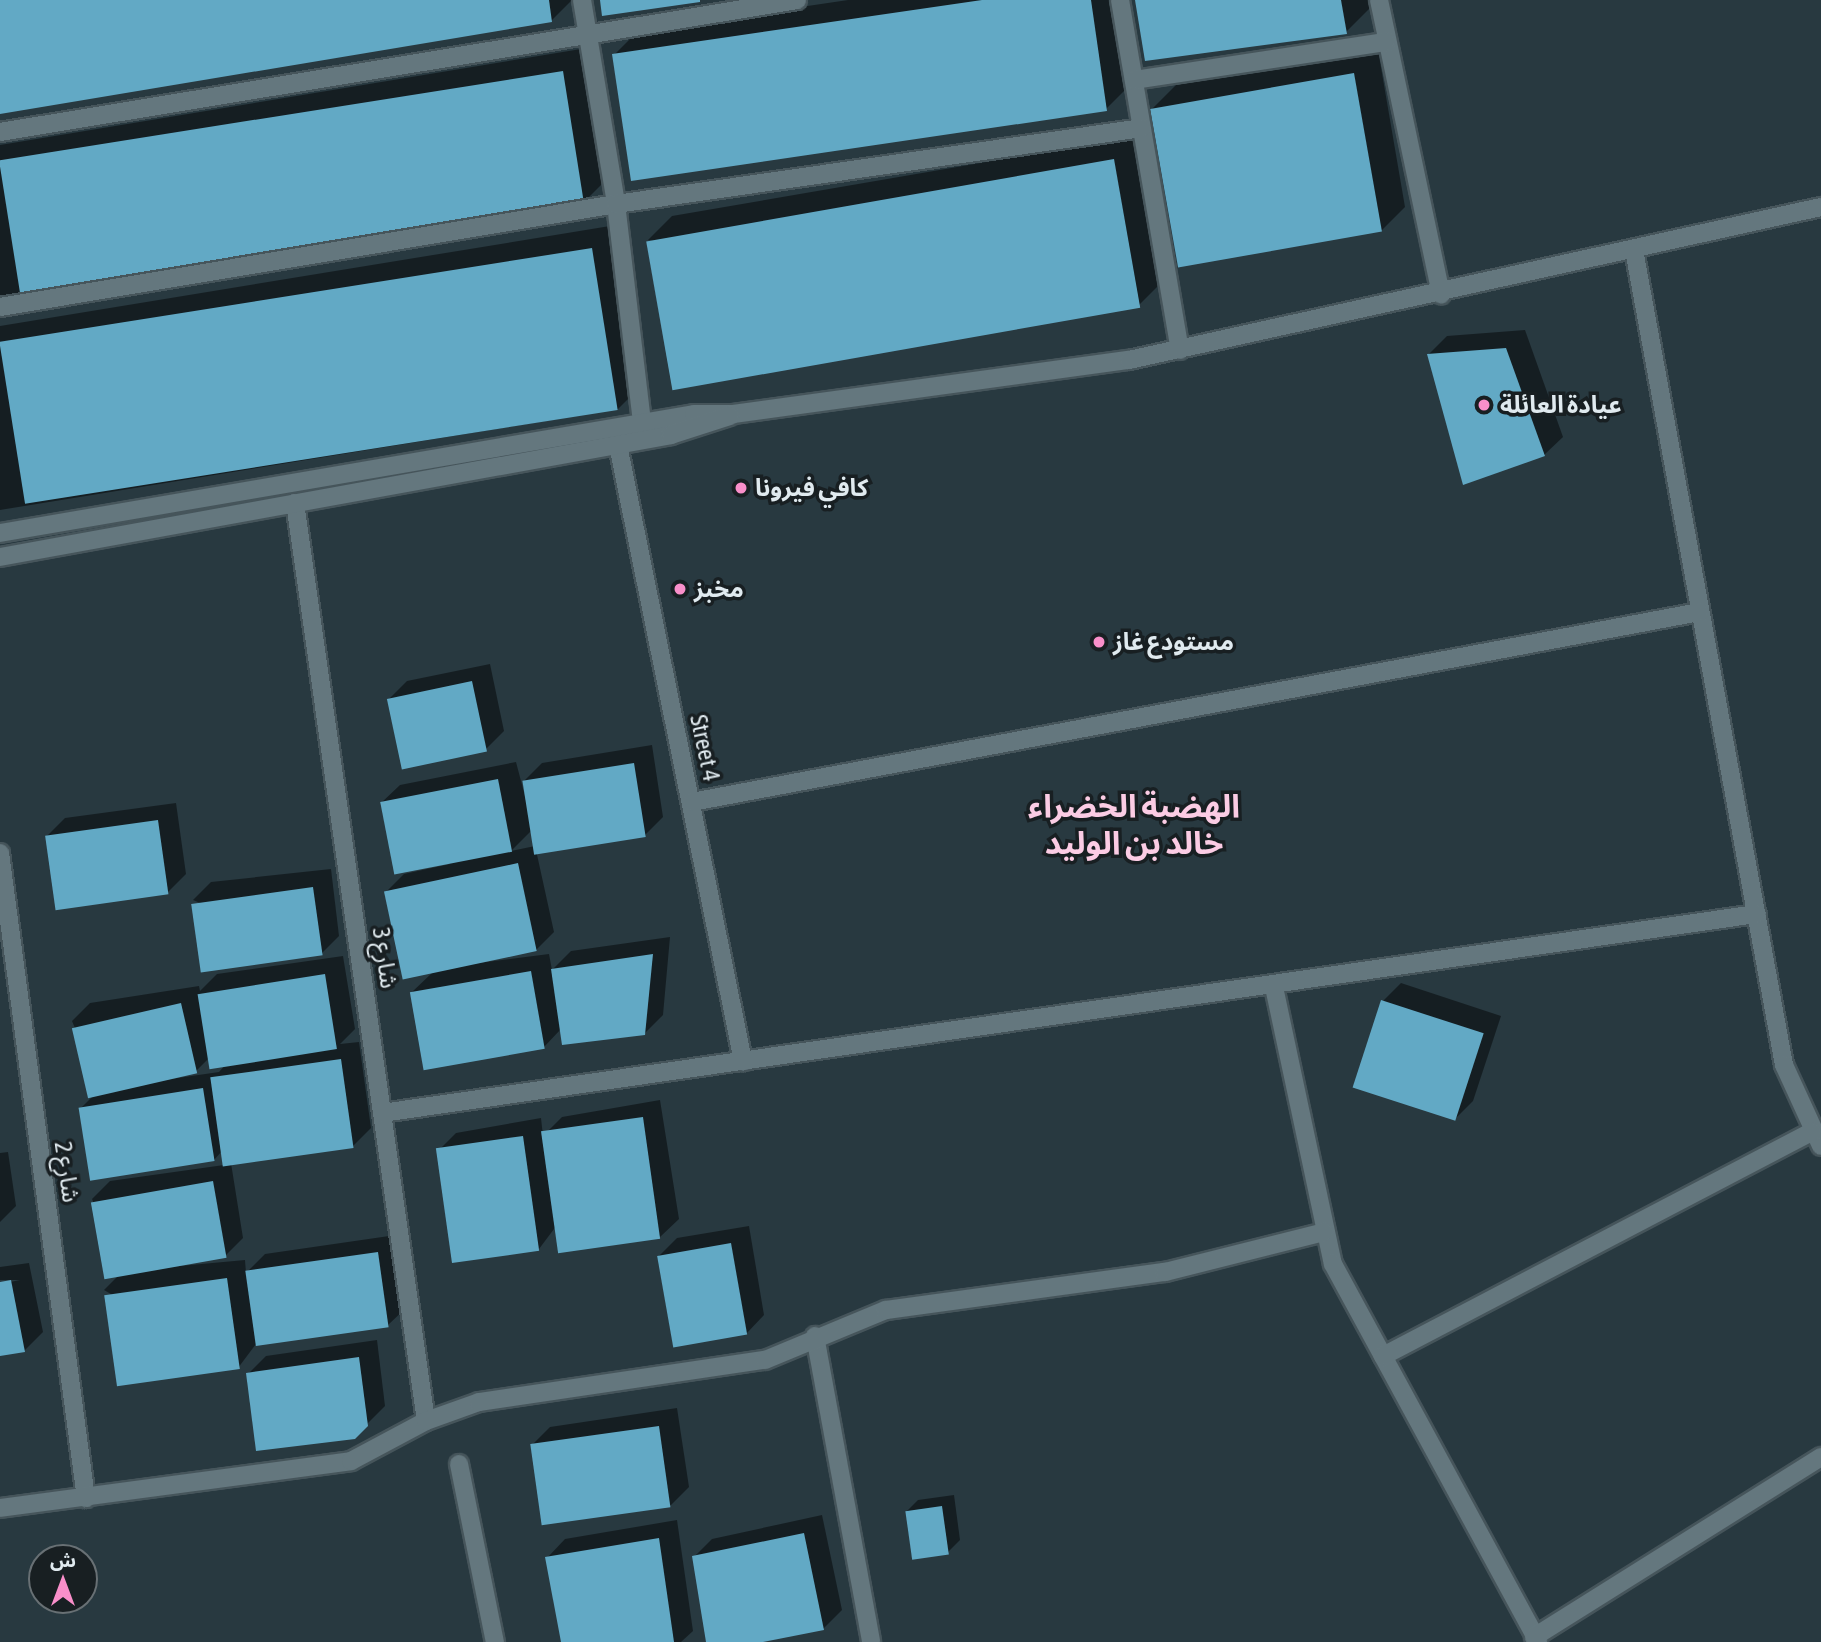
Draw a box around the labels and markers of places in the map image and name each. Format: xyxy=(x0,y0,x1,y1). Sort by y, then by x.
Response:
place label: عيادة العائلة xyxy=(1500,391,1622,419)
marker: عيادة العائلة xyxy=(1474,395,1494,415)
place label: كافي فيرونا xyxy=(755,474,868,502)
marker: كافي فيرونا xyxy=(733,480,749,496)
place label: مخبز xyxy=(694,575,744,603)
marker: مخبز xyxy=(672,581,688,597)
place label: مستودع غاز xyxy=(1113,628,1234,656)
marker: مستودع غاز xyxy=(1091,634,1107,650)

